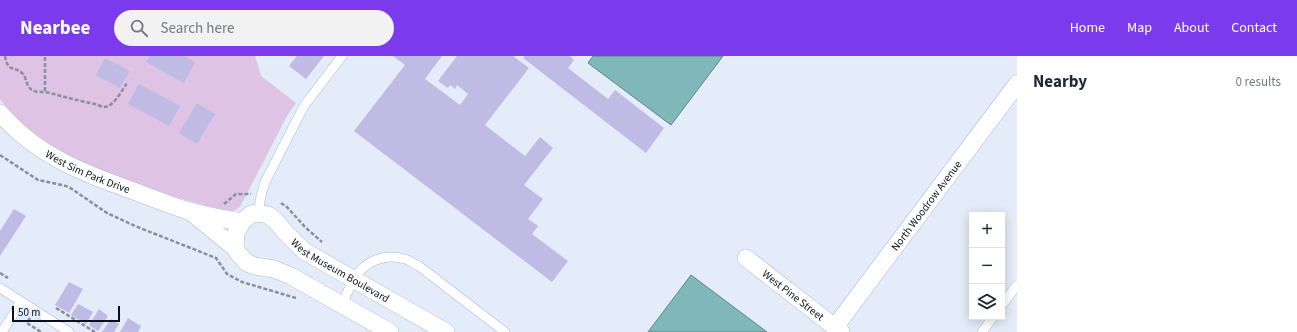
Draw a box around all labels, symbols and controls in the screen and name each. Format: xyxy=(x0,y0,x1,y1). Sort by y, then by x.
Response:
search box xyxy=(114,10,394,46)
text: Nearbee xyxy=(20,15,90,42)
icon: search xyxy=(128,17,150,39)
text: Search here xyxy=(160,18,234,39)
text: Home xyxy=(1070,18,1105,38)
text: Map xyxy=(1127,18,1152,38)
text: About xyxy=(1174,18,1209,38)
text: Contact xyxy=(1231,18,1277,38)
text: Nearby xyxy=(1033,70,1087,94)
text: 0 results xyxy=(1236,73,1281,91)
street label: West Sim Park Drive xyxy=(43,146,133,197)
street label: North Woodrow Avenue xyxy=(887,157,965,254)
map controls xyxy=(969,212,1005,320)
button: + xyxy=(969,212,1005,248)
street label: West Museum Boulevard xyxy=(288,235,392,306)
button: − xyxy=(969,248,1005,284)
street label: West Pine Street xyxy=(759,266,828,324)
button: layers xyxy=(969,284,1005,320)
scale bar xyxy=(12,304,120,323)
text: 50 m xyxy=(18,305,40,320)

